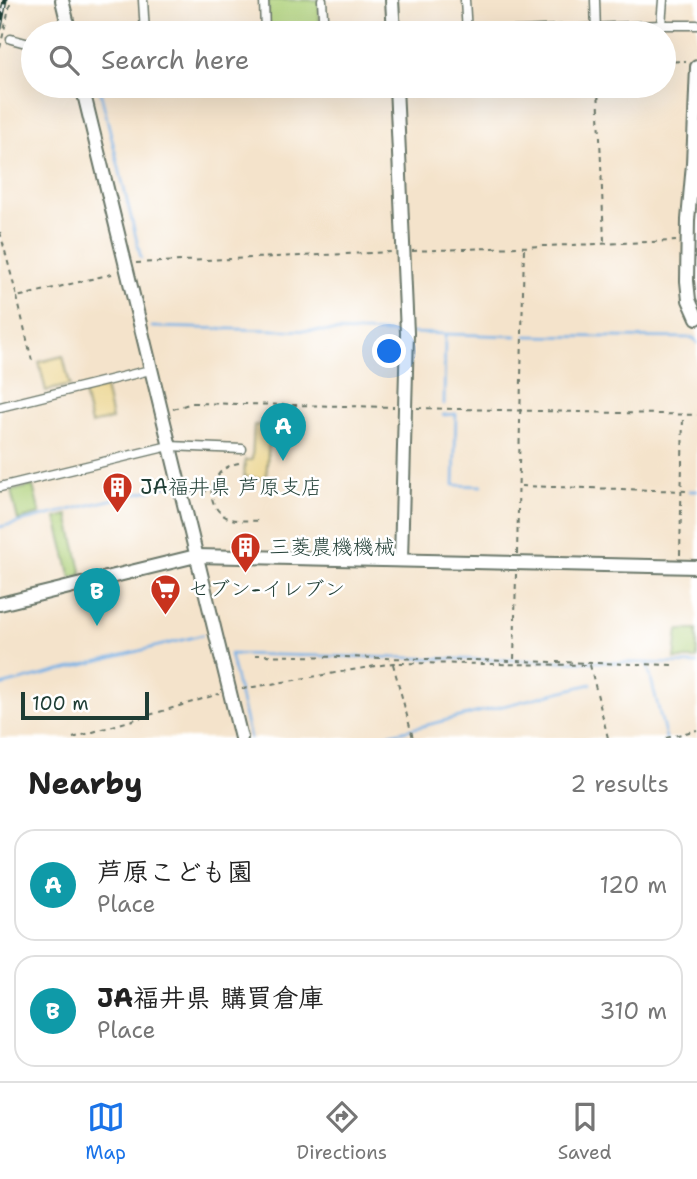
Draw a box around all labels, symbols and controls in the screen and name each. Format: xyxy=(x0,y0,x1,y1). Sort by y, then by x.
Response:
search box xyxy=(21,21,676,98)
icon: search xyxy=(45,41,83,79)
text: Search here xyxy=(101,42,250,77)
your location xyxy=(372,334,406,368)
pin: A xyxy=(260,403,306,461)
building icon: JA福井県 芦原支店 xyxy=(100,470,134,514)
place label: JA福井県 芦原支店 xyxy=(140,473,322,501)
building icon: 三菱農機機械 xyxy=(229,530,263,574)
place label: 三菱農機機械 xyxy=(269,533,395,561)
pin: B xyxy=(74,568,120,626)
supermarket icon: セブン-イレブン xyxy=(148,572,182,616)
place label: セブン-イレブン xyxy=(188,575,345,603)
scale bar xyxy=(21,689,149,721)
text: 100 m xyxy=(32,691,89,716)
text: Nearby xyxy=(28,763,143,804)
text: 2 results xyxy=(570,769,669,799)
text: 芦原こども園 xyxy=(97,854,253,889)
text: A xyxy=(44,870,62,900)
text: 120 m xyxy=(599,870,667,900)
text: Place xyxy=(97,889,156,919)
text: JA福井県 購買倉庫 xyxy=(97,980,324,1015)
text: B xyxy=(46,996,60,1026)
text: 310 m xyxy=(599,996,667,1026)
text: Place xyxy=(97,1015,156,1045)
tab: Map xyxy=(85,1098,126,1165)
tab: Directions xyxy=(297,1098,387,1165)
tab: Saved xyxy=(558,1098,612,1165)

